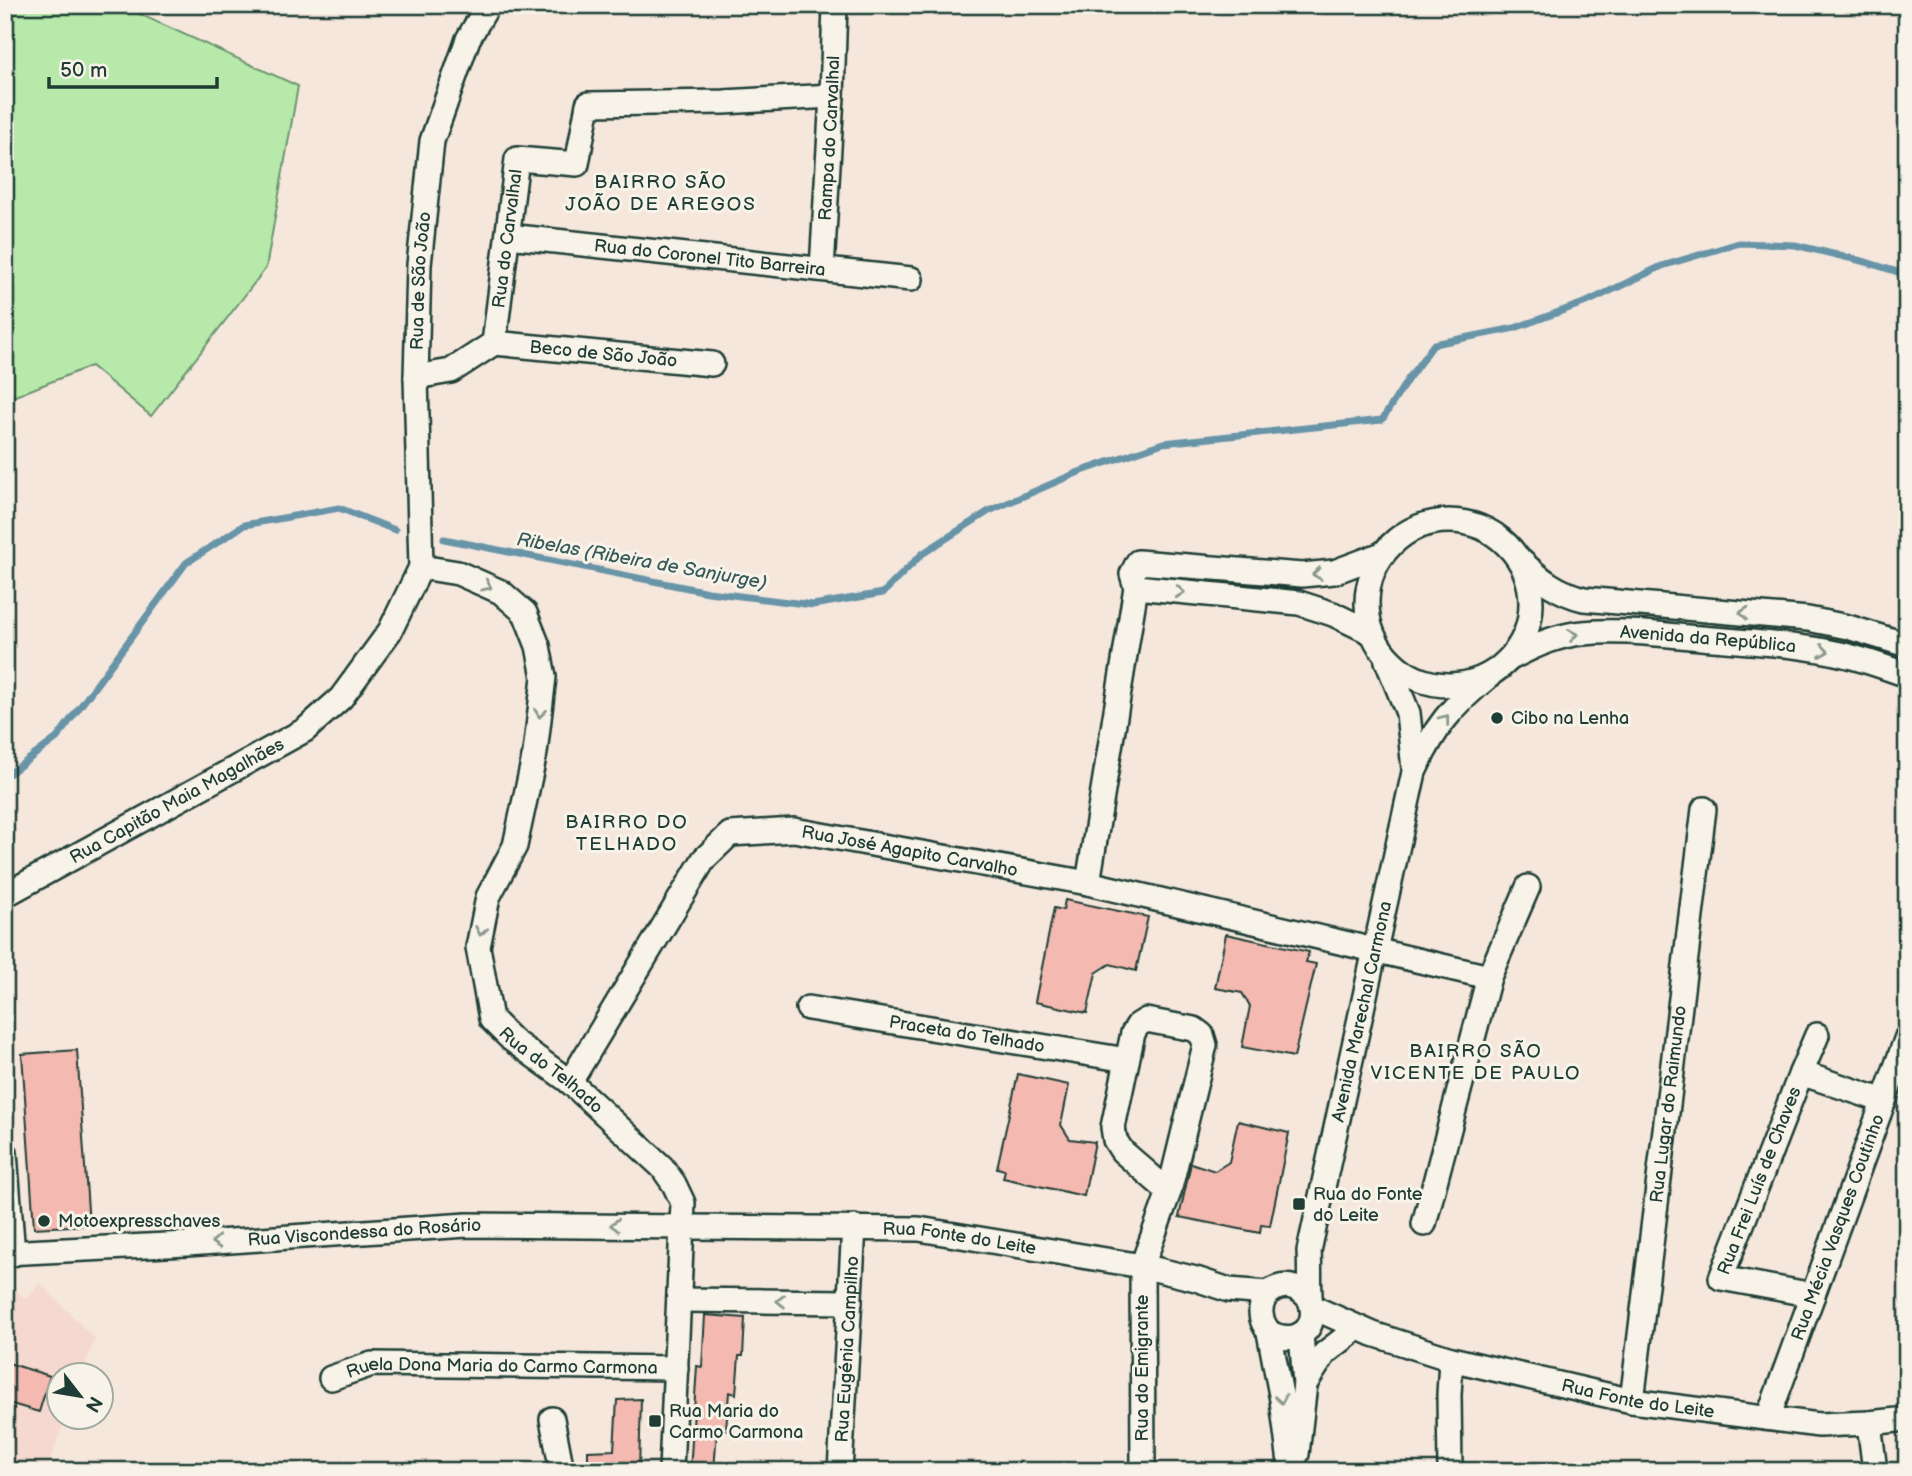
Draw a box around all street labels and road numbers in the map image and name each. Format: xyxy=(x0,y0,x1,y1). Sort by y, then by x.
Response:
street label: Rampa do Carvalhal xyxy=(815,55,844,221)
street label: Rua do Carvalhal xyxy=(488,168,527,309)
street label: Rua de São João xyxy=(407,211,436,350)
street label: Rua do Coronel Tito Barreira xyxy=(593,235,827,281)
street label: Beco de São João xyxy=(529,336,678,372)
street label: Avenida da República xyxy=(1620,622,1797,657)
street label: Rua Capitão Maia Magalhães xyxy=(66,734,288,868)
street label: Rua José Agapito Carvalho xyxy=(800,822,1019,881)
street label: Avenida Marechal Carmona xyxy=(1328,899,1396,1124)
street label: Rua Lugar do Raimundo xyxy=(1646,1004,1691,1204)
street label: Praceta do Telhado xyxy=(888,1011,1046,1057)
street label: Rua do Telhado xyxy=(494,1023,607,1118)
street label: Rua Frei Luís de Chaves xyxy=(1713,1084,1806,1278)
street label: Rua Mécia Vasques Coutinho xyxy=(1787,1111,1889,1344)
street label: Rua Viscondessa do Rosário xyxy=(247,1215,481,1251)
street label: Rua Fonte do Leite xyxy=(883,1219,1038,1259)
street label: Rua Eugénia Campilho xyxy=(832,1255,863,1443)
street label: Rua do Emigrante xyxy=(1132,1294,1153,1441)
street label: Ruela Dona Maria do Carmo Carmona xyxy=(344,1354,658,1383)
street label: Rua Fonte do Leite xyxy=(1559,1375,1716,1423)

